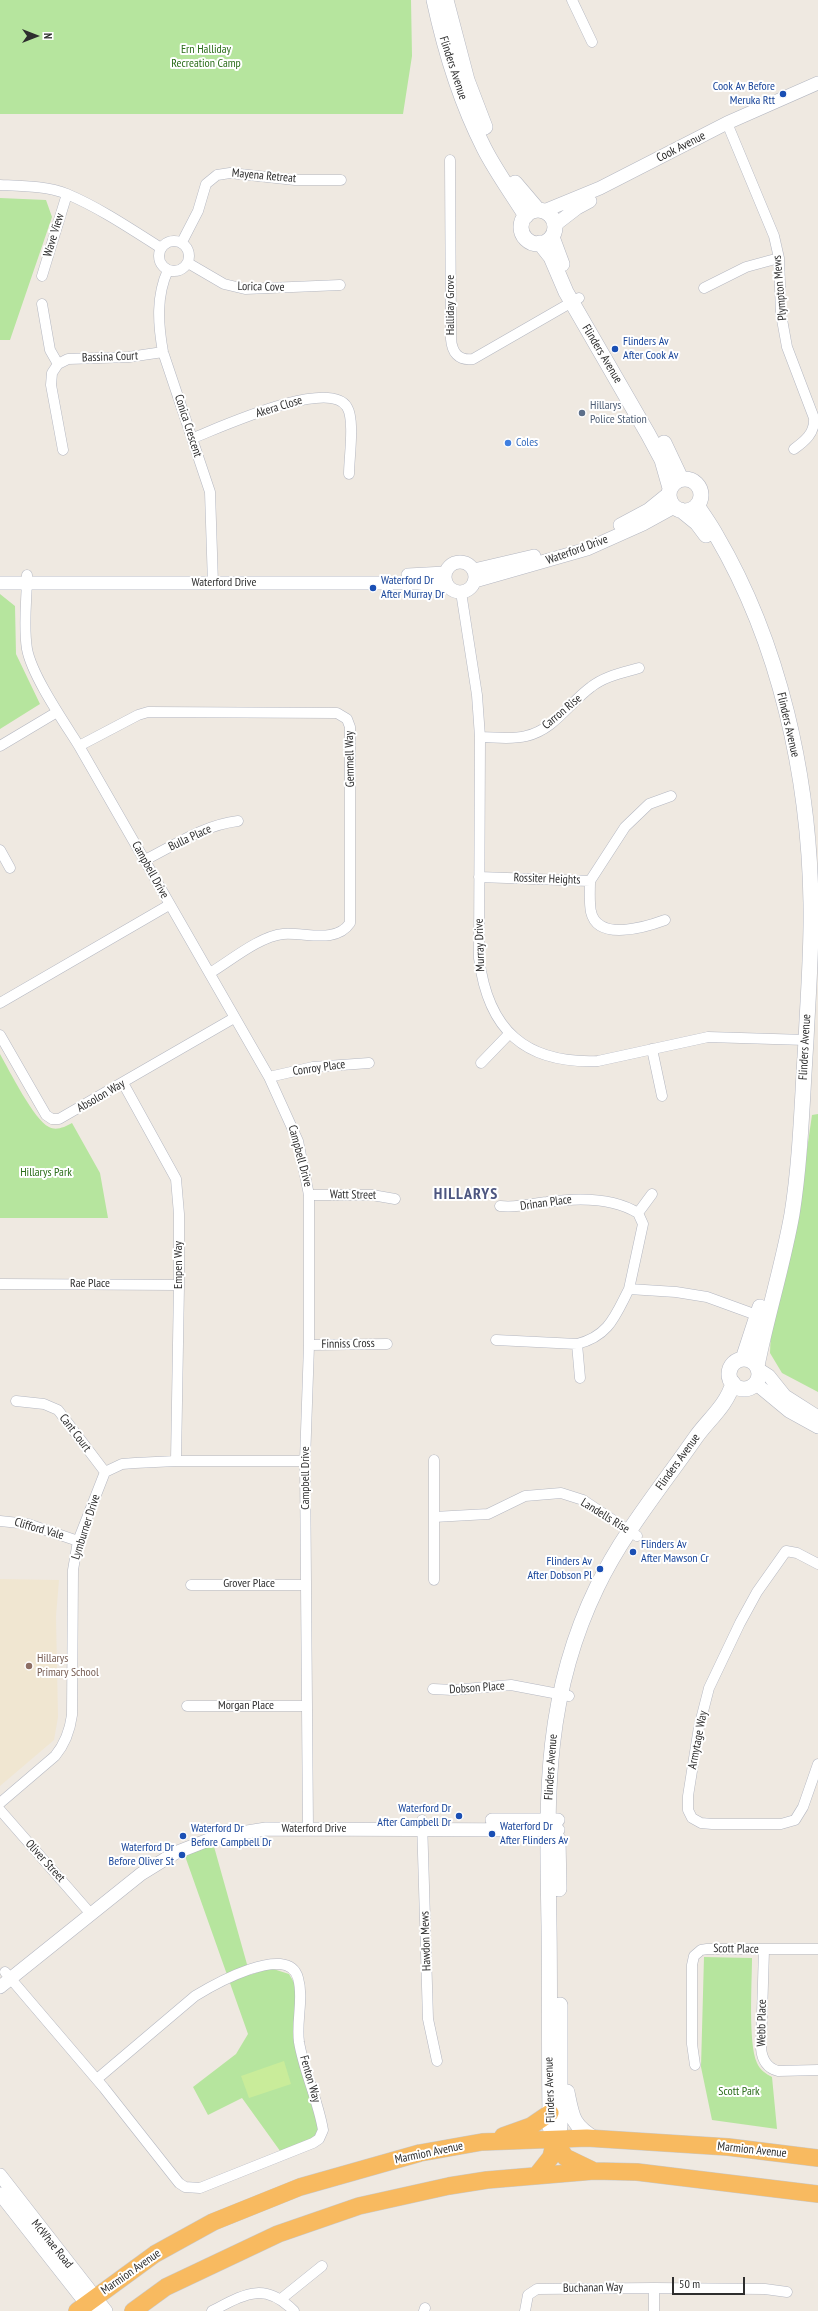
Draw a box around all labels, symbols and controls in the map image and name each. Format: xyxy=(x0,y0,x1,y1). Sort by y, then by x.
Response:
north arrow xyxy=(16,16,56,56)
text: N xyxy=(41,33,55,39)
street label: Flinders Avenue xyxy=(436,34,470,102)
park label: Ern Halliday Recreation Camp xyxy=(171,43,241,71)
place label: Cook Av Before Meruka Rtt xyxy=(713,80,775,108)
marker: Cook Av Before Meruka Rtt xyxy=(778,89,788,99)
street label: Cook Avenue xyxy=(654,129,708,165)
street label: Mayena Retreat xyxy=(231,166,297,186)
street label: Wave View xyxy=(41,212,67,258)
street label: Plympton Mews xyxy=(770,255,790,321)
street label: Halliday Grove xyxy=(444,275,458,335)
street label: Lorica Cove xyxy=(237,279,285,295)
street label: Flinders Avenue xyxy=(579,322,625,386)
place label: Flinders Av After Cook Av xyxy=(623,335,678,363)
marker: Flinders Av After Cook Av xyxy=(610,344,620,354)
street label: Bassina Court xyxy=(82,349,138,365)
street label: Conica Crescent xyxy=(171,393,205,459)
street label: Akera Close xyxy=(254,393,304,421)
place label: Hillarys Police Station xyxy=(590,399,647,427)
marker: Hillarys Police Station xyxy=(577,408,587,418)
place label: Coles xyxy=(516,436,538,450)
marker: Coles xyxy=(503,438,513,448)
street label: Waterford Drive xyxy=(544,532,610,568)
place label: Waterford Dr After Murray Dr xyxy=(381,574,444,602)
street label: Waterford Drive xyxy=(192,576,256,590)
marker: Waterford Dr After Murray Dr xyxy=(368,583,378,593)
street label: Carron Rise xyxy=(539,691,585,733)
street label: Flinders Avenue xyxy=(774,691,802,759)
street label: Gemmell Way xyxy=(342,731,358,787)
street label: Bulla Place xyxy=(166,822,214,854)
street label: Campbell Drive xyxy=(128,839,172,901)
street label: Rossiter Heights xyxy=(513,871,581,887)
street label: Murray Drive xyxy=(472,918,488,972)
street label: Flinders Avenue xyxy=(796,1014,814,1080)
street label: Conroy Place xyxy=(292,1057,346,1079)
street label: Absolon Way xyxy=(75,1077,127,1115)
street label: Campbell Drive xyxy=(285,1124,315,1188)
park label: Hillarys Park xyxy=(20,1166,72,1180)
district label: HILLARYS xyxy=(434,1184,498,1204)
street label: Watt Street xyxy=(330,1187,376,1203)
street label: Drinan Place xyxy=(519,1192,573,1214)
street label: Empen Way xyxy=(172,1241,186,1289)
street label: Rae Place xyxy=(70,1277,110,1291)
street label: Finniss Cross xyxy=(321,1336,375,1352)
street label: Cant Court xyxy=(56,1411,94,1455)
street label: Flinders Avenue xyxy=(653,1431,703,1493)
street label: Campbell Drive xyxy=(299,1446,313,1510)
street label: Lymburner Drive xyxy=(69,1492,103,1562)
street label: Landells Rise xyxy=(578,1495,632,1537)
street label: Clifford Vale xyxy=(13,1515,65,1543)
place label: Flinders Av After Mawson Cr xyxy=(641,1538,709,1566)
marker: Flinders Av After Mawson Cr xyxy=(628,1547,638,1557)
place label: Flinders Av After Dobson Pl xyxy=(527,1555,592,1583)
marker: Flinders Av After Dobson Pl xyxy=(595,1564,605,1574)
street label: Grover Place xyxy=(223,1577,275,1591)
place label: Hillarys Primary School xyxy=(37,1652,99,1680)
marker: Hillarys Primary School xyxy=(24,1661,34,1671)
street label: Dobson Place xyxy=(449,1679,505,1697)
street label: Morgan Place xyxy=(218,1699,274,1713)
street label: Armytage Way xyxy=(685,1710,711,1770)
street label: Flinders Avenue xyxy=(542,1734,560,1800)
place label: Waterford Dr After Campbell Dr xyxy=(377,1802,451,1830)
marker: Waterford Dr After Campbell Dr xyxy=(454,1811,464,1821)
place label: Waterford Dr After Flinders Av xyxy=(500,1820,568,1848)
place label: Waterford Dr Before Campbell Dr xyxy=(191,1822,272,1850)
street label: Waterford Drive xyxy=(282,1822,346,1836)
marker: Waterford Dr After Flinders Av xyxy=(487,1829,497,1839)
marker: Waterford Dr Before Campbell Dr xyxy=(178,1831,188,1841)
street label: Oliver Street xyxy=(22,1837,68,1885)
place label: Waterford Dr Before Oliver St xyxy=(109,1841,174,1869)
marker: Waterford Dr Before Oliver St xyxy=(177,1850,187,1860)
street label: Hawdon Mews xyxy=(418,1911,434,1971)
street label: Scott Place xyxy=(713,1941,759,1957)
street label: Webb Place xyxy=(754,1999,770,2047)
street label: Fenton Way xyxy=(296,2054,324,2104)
street label: Flinders Avenue xyxy=(542,2057,558,2123)
park label: Scott Park xyxy=(718,2085,760,2099)
street label: Marmion Avenue xyxy=(394,2139,464,2167)
street label: Marmion Avenue xyxy=(717,2139,787,2161)
street label: McWhae Road xyxy=(28,2217,76,2271)
street label: Marmion Avenue xyxy=(98,2246,164,2298)
scale bar xyxy=(674,2269,747,2295)
text: 50 m xyxy=(679,2276,700,2291)
street label: Buchanan Way xyxy=(563,2280,623,2296)

